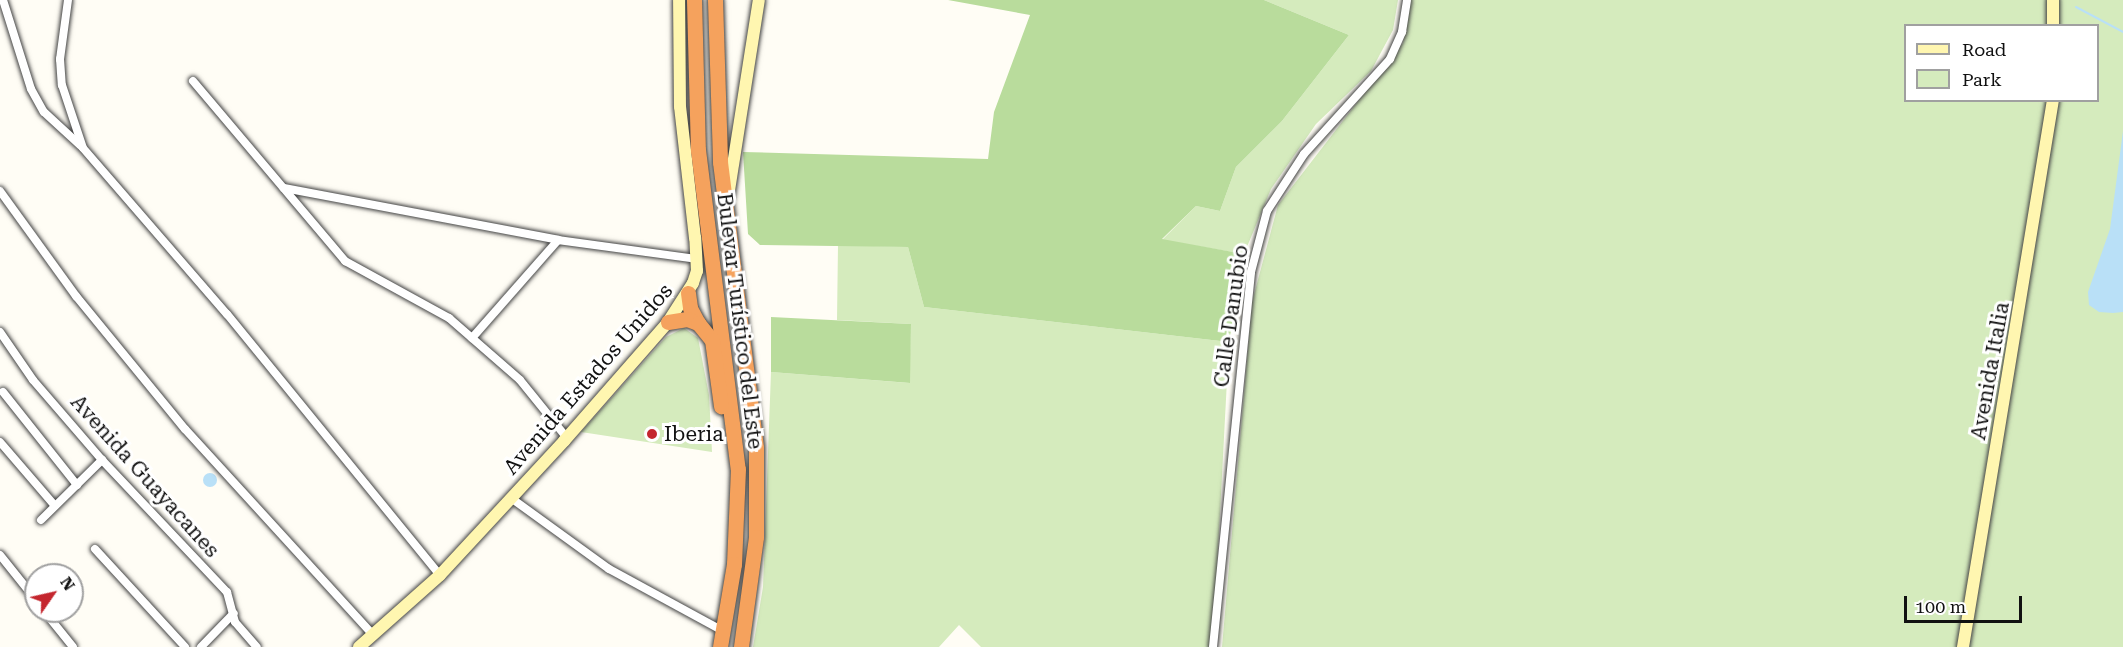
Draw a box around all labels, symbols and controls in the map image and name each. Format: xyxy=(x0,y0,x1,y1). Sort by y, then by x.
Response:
legend xyxy=(1904,24,2099,102)
text: Road xyxy=(1962,39,2006,60)
text: Park xyxy=(1962,69,2002,90)
street label: Bulevar Turístico del Este xyxy=(712,191,768,451)
street label: Calle Danubio xyxy=(1209,243,1253,389)
street label: Avenida Estados Unidos xyxy=(498,278,678,480)
street label: Avenida Italia xyxy=(1965,300,2015,442)
street label: Avenida Guayacanes xyxy=(65,390,225,562)
place label: Iberia xyxy=(664,421,724,447)
marker: Iberia xyxy=(645,427,659,441)
north arrow xyxy=(24,563,84,623)
text: N xyxy=(56,573,79,594)
scale bar xyxy=(1907,584,2026,622)
text: 100 m xyxy=(1915,596,1966,617)

